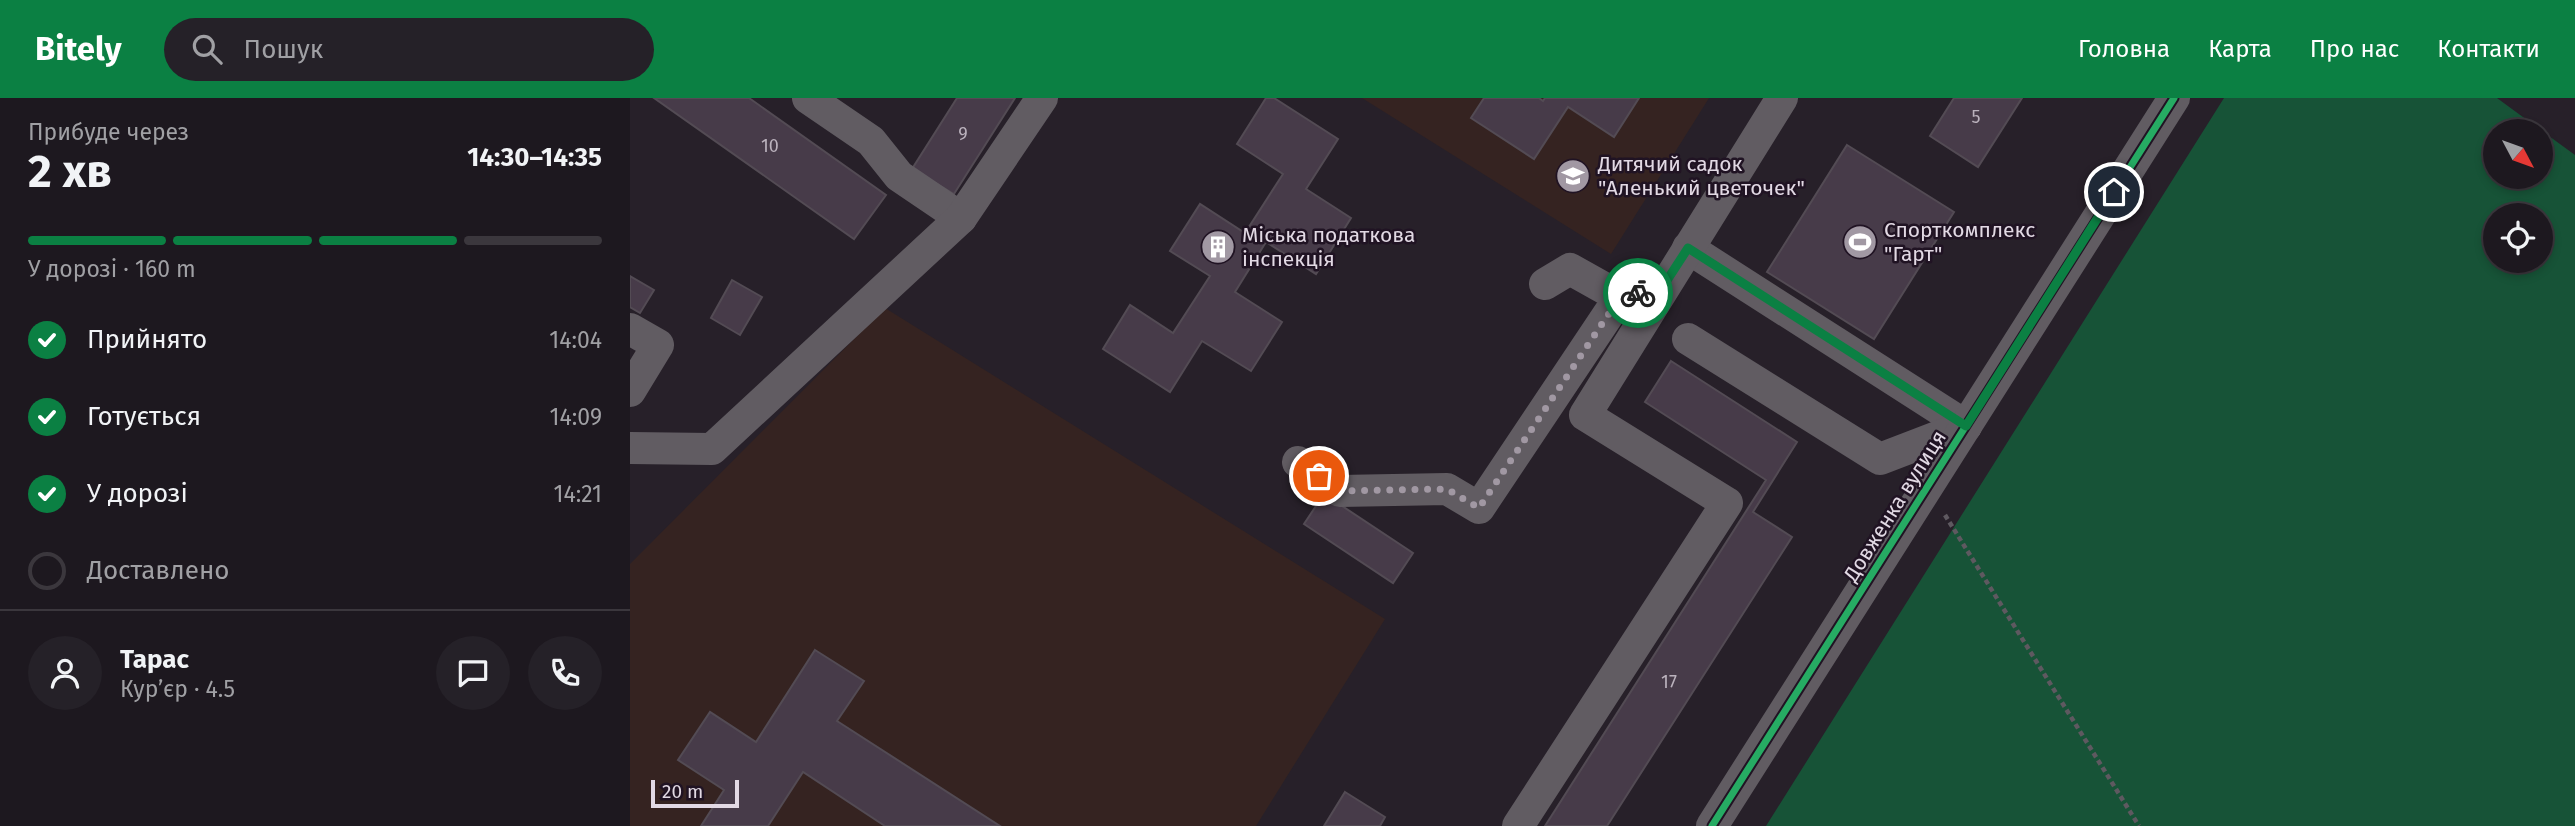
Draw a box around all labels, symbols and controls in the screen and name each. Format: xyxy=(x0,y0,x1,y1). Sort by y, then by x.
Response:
search box xyxy=(164,18,654,81)
text: Bitely xyxy=(35,29,122,69)
icon: search xyxy=(188,30,226,68)
text: Пошук xyxy=(244,34,323,65)
text: Головна xyxy=(2078,35,2170,63)
text: Карта xyxy=(2208,35,2272,63)
text: Про нас xyxy=(2310,35,2399,63)
text: Контакти xyxy=(2437,35,2540,63)
house number: 5 xyxy=(1971,106,1981,128)
text: Прибуде через xyxy=(28,118,189,146)
north arrow xyxy=(2483,119,2553,189)
map controls xyxy=(2483,119,2553,273)
house number: 9 xyxy=(958,123,968,145)
house number: 10 xyxy=(761,135,779,157)
text: 14:30–14:35 xyxy=(467,142,602,173)
text: 2 хв xyxy=(28,144,112,199)
place label: Дитячий садок "Аленький цветочек" xyxy=(1597,151,1805,201)
school or university icon: Дитячий садок "Аленький цветочек" xyxy=(1554,157,1592,195)
pin xyxy=(2084,162,2144,222)
icon: home xyxy=(2095,173,2133,211)
button: locate xyxy=(2483,203,2553,273)
place label: Спорткомплекс "Гарт" xyxy=(1884,217,2035,267)
place label: Міська податкова інспекція xyxy=(1242,222,1415,272)
sports icon: Спорткомплекс "Гарт" xyxy=(1841,223,1879,261)
building icon: Міська податкова інспекція xyxy=(1199,228,1237,266)
text: У дорозі · 160 m xyxy=(28,255,196,283)
courier xyxy=(1603,258,1673,328)
icon: bike xyxy=(1619,274,1657,312)
icon: check xyxy=(28,321,66,359)
text: Прийнято xyxy=(87,324,207,355)
text: 14:04 xyxy=(549,326,602,354)
icon: check xyxy=(28,398,66,436)
text: Готується xyxy=(87,401,201,432)
text: 14:09 xyxy=(550,403,602,431)
street label: Довженка вулиця xyxy=(1838,426,1952,587)
pin xyxy=(1289,446,1349,506)
icon: bag xyxy=(1300,457,1338,495)
icon: check xyxy=(28,475,66,513)
text: У дорозі xyxy=(87,478,188,509)
text: 14:21 xyxy=(554,480,602,508)
text: Доставлено xyxy=(87,555,229,586)
button: person xyxy=(28,636,102,710)
button: chat xyxy=(436,636,510,710)
button: phone xyxy=(528,636,602,710)
text: Тарас xyxy=(120,644,189,675)
house number: 17 xyxy=(1661,671,1677,693)
text: Кур’єр · 4.5 xyxy=(120,675,235,703)
scale bar xyxy=(651,777,738,809)
text: 20 m xyxy=(662,780,703,803)

